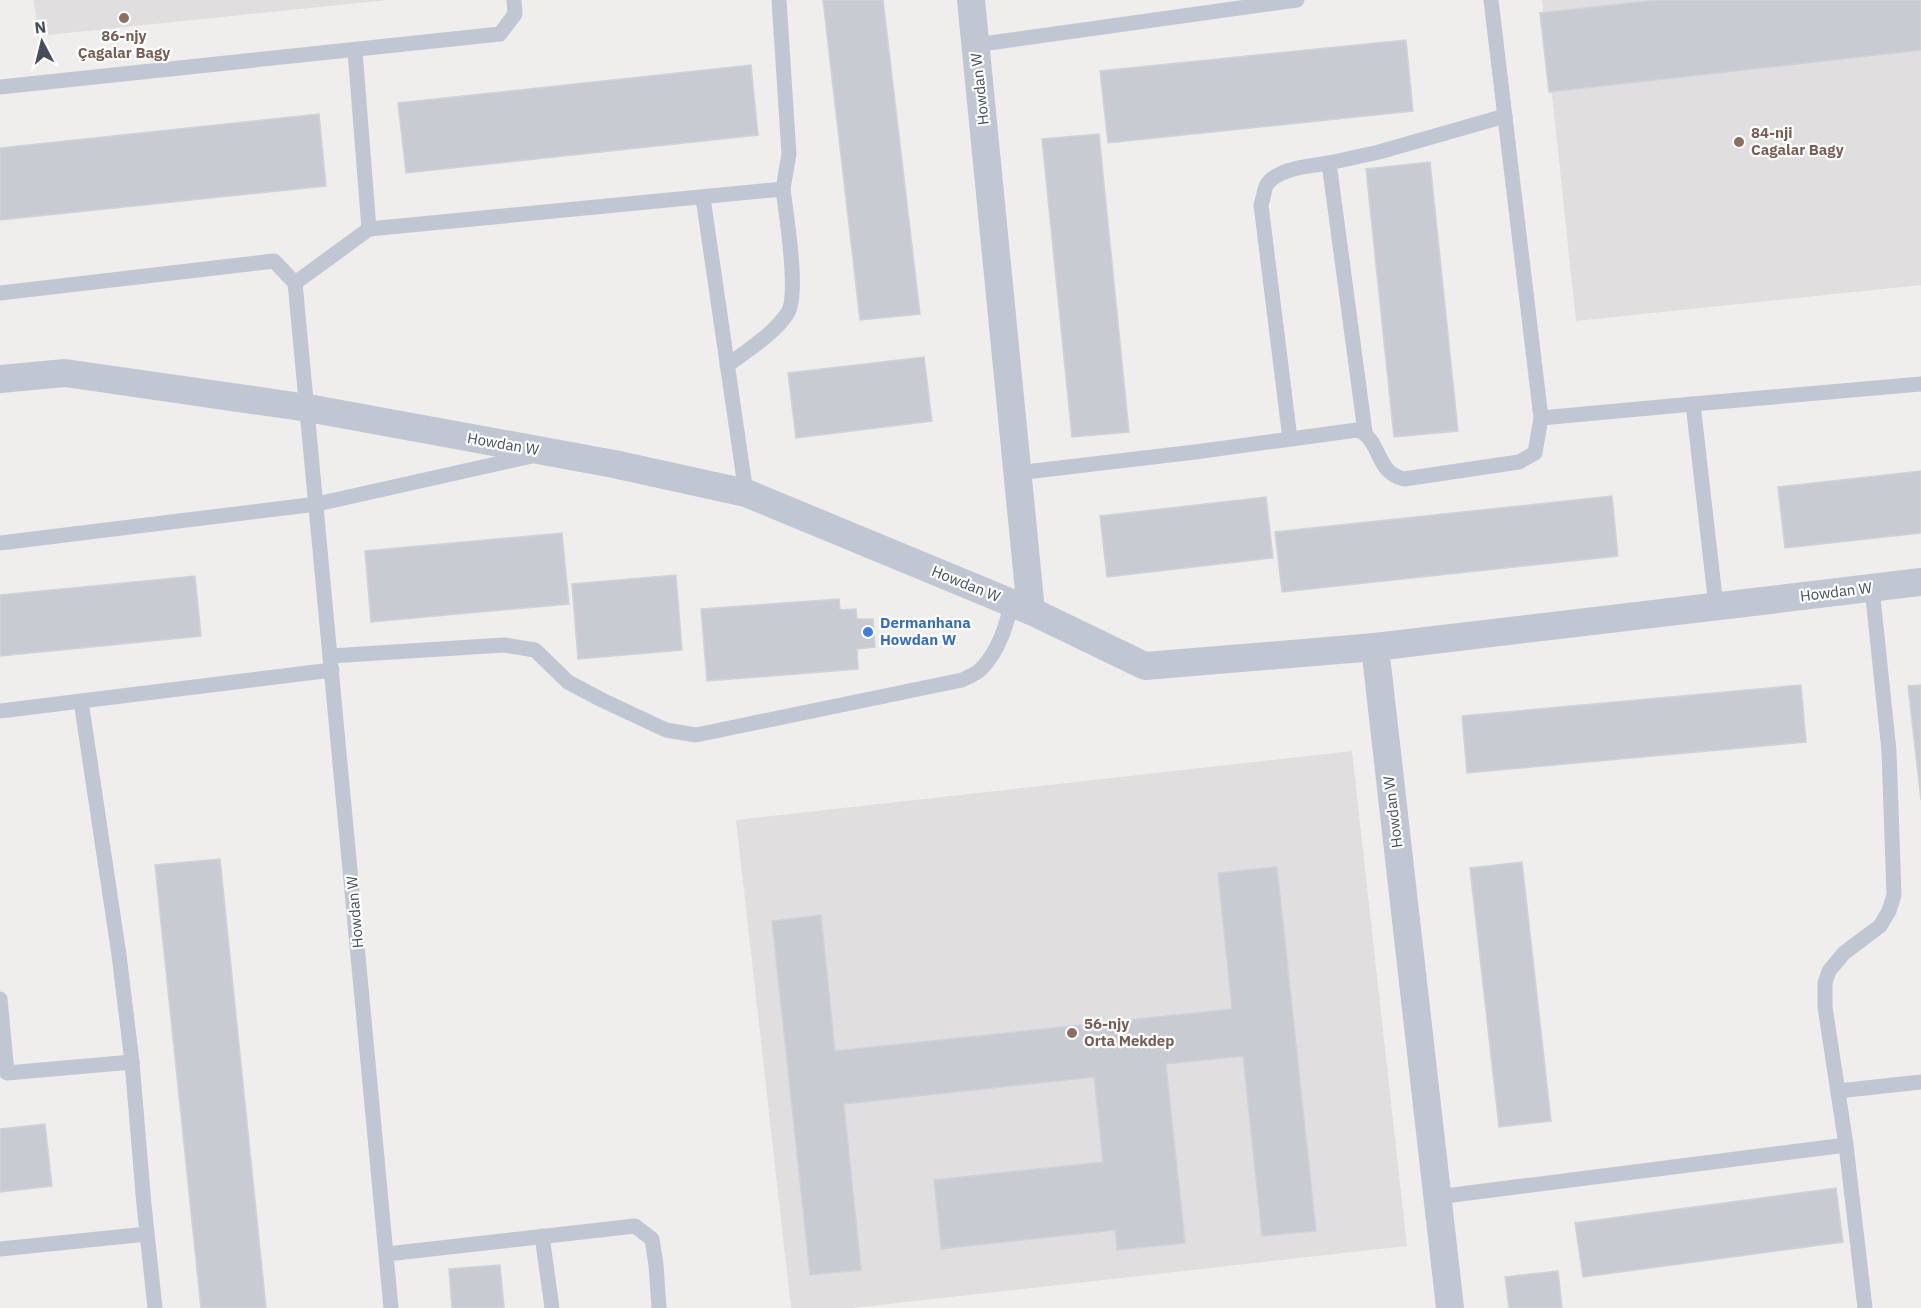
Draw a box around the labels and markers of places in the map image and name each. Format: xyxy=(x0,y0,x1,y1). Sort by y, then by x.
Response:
marker: 86-njy Çagalar Bagy xyxy=(117,11,131,25)
place label: 86-njy Çagalar Bagy xyxy=(78,26,170,62)
place label: 84-nji Cagalar Bagy xyxy=(1751,123,1844,159)
marker: 84-nji Cagalar Bagy xyxy=(1732,135,1746,149)
place label: Dermanhana Howdan W xyxy=(880,613,971,649)
marker: Dermanhana Howdan W xyxy=(861,625,875,639)
place label: 56-njy Orta Mekdep xyxy=(1084,1014,1174,1050)
marker: 56-njy Orta Mekdep xyxy=(1065,1026,1079,1040)

